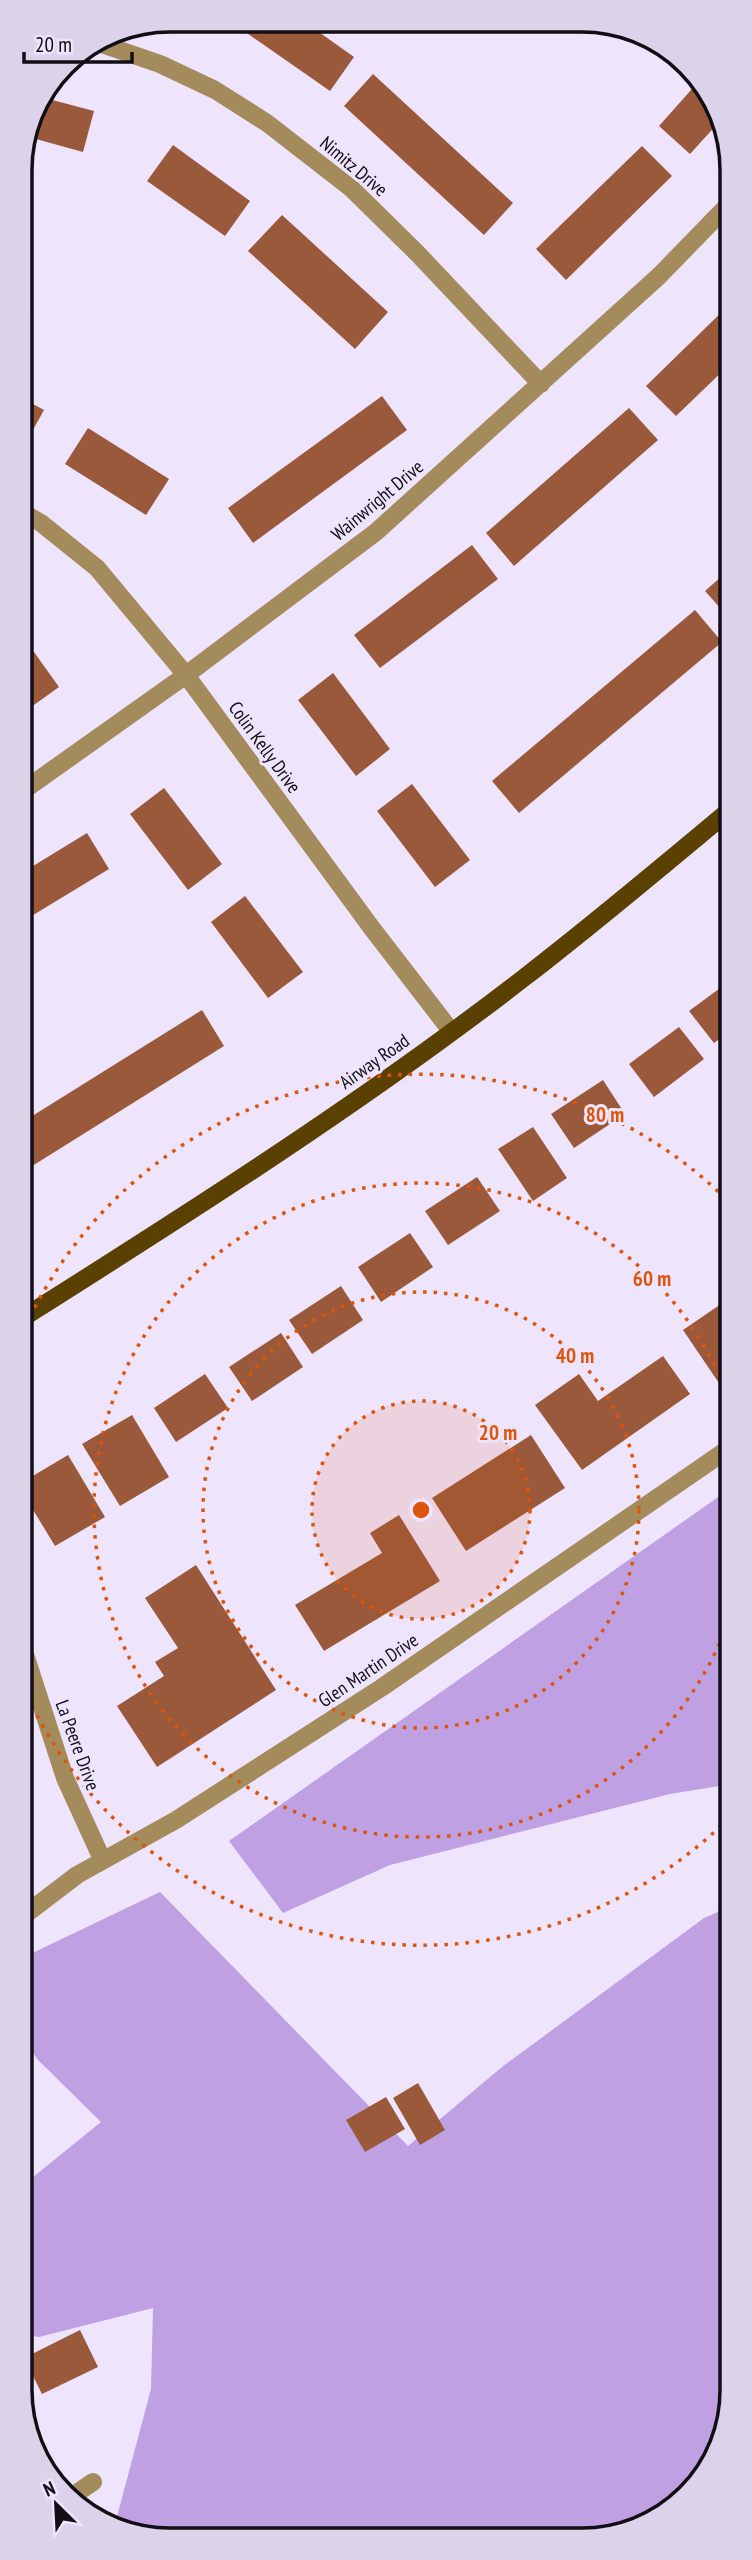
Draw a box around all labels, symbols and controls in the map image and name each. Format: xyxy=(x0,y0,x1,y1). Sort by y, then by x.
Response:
scale bar xyxy=(24,21,133,65)
text: 20 m xyxy=(35,31,72,58)
street label: Nimitz Drive xyxy=(315,131,393,201)
street label: Wainwright Drive xyxy=(326,454,428,546)
street label: Colin Kelly Drive xyxy=(224,696,306,798)
street label: Airway Road xyxy=(334,1028,414,1094)
text: 80 m xyxy=(586,1101,624,1128)
text: 60 m xyxy=(633,1265,671,1292)
text: 40 m xyxy=(556,1342,594,1369)
text: 20 m xyxy=(479,1419,517,1446)
centre of rings xyxy=(409,1498,433,1522)
street label: Glen Martin Drive xyxy=(313,1628,423,1712)
street label: La Peere Drive xyxy=(51,1697,105,1794)
north arrow xyxy=(21,2469,91,2539)
text: N xyxy=(40,2475,59,2502)

